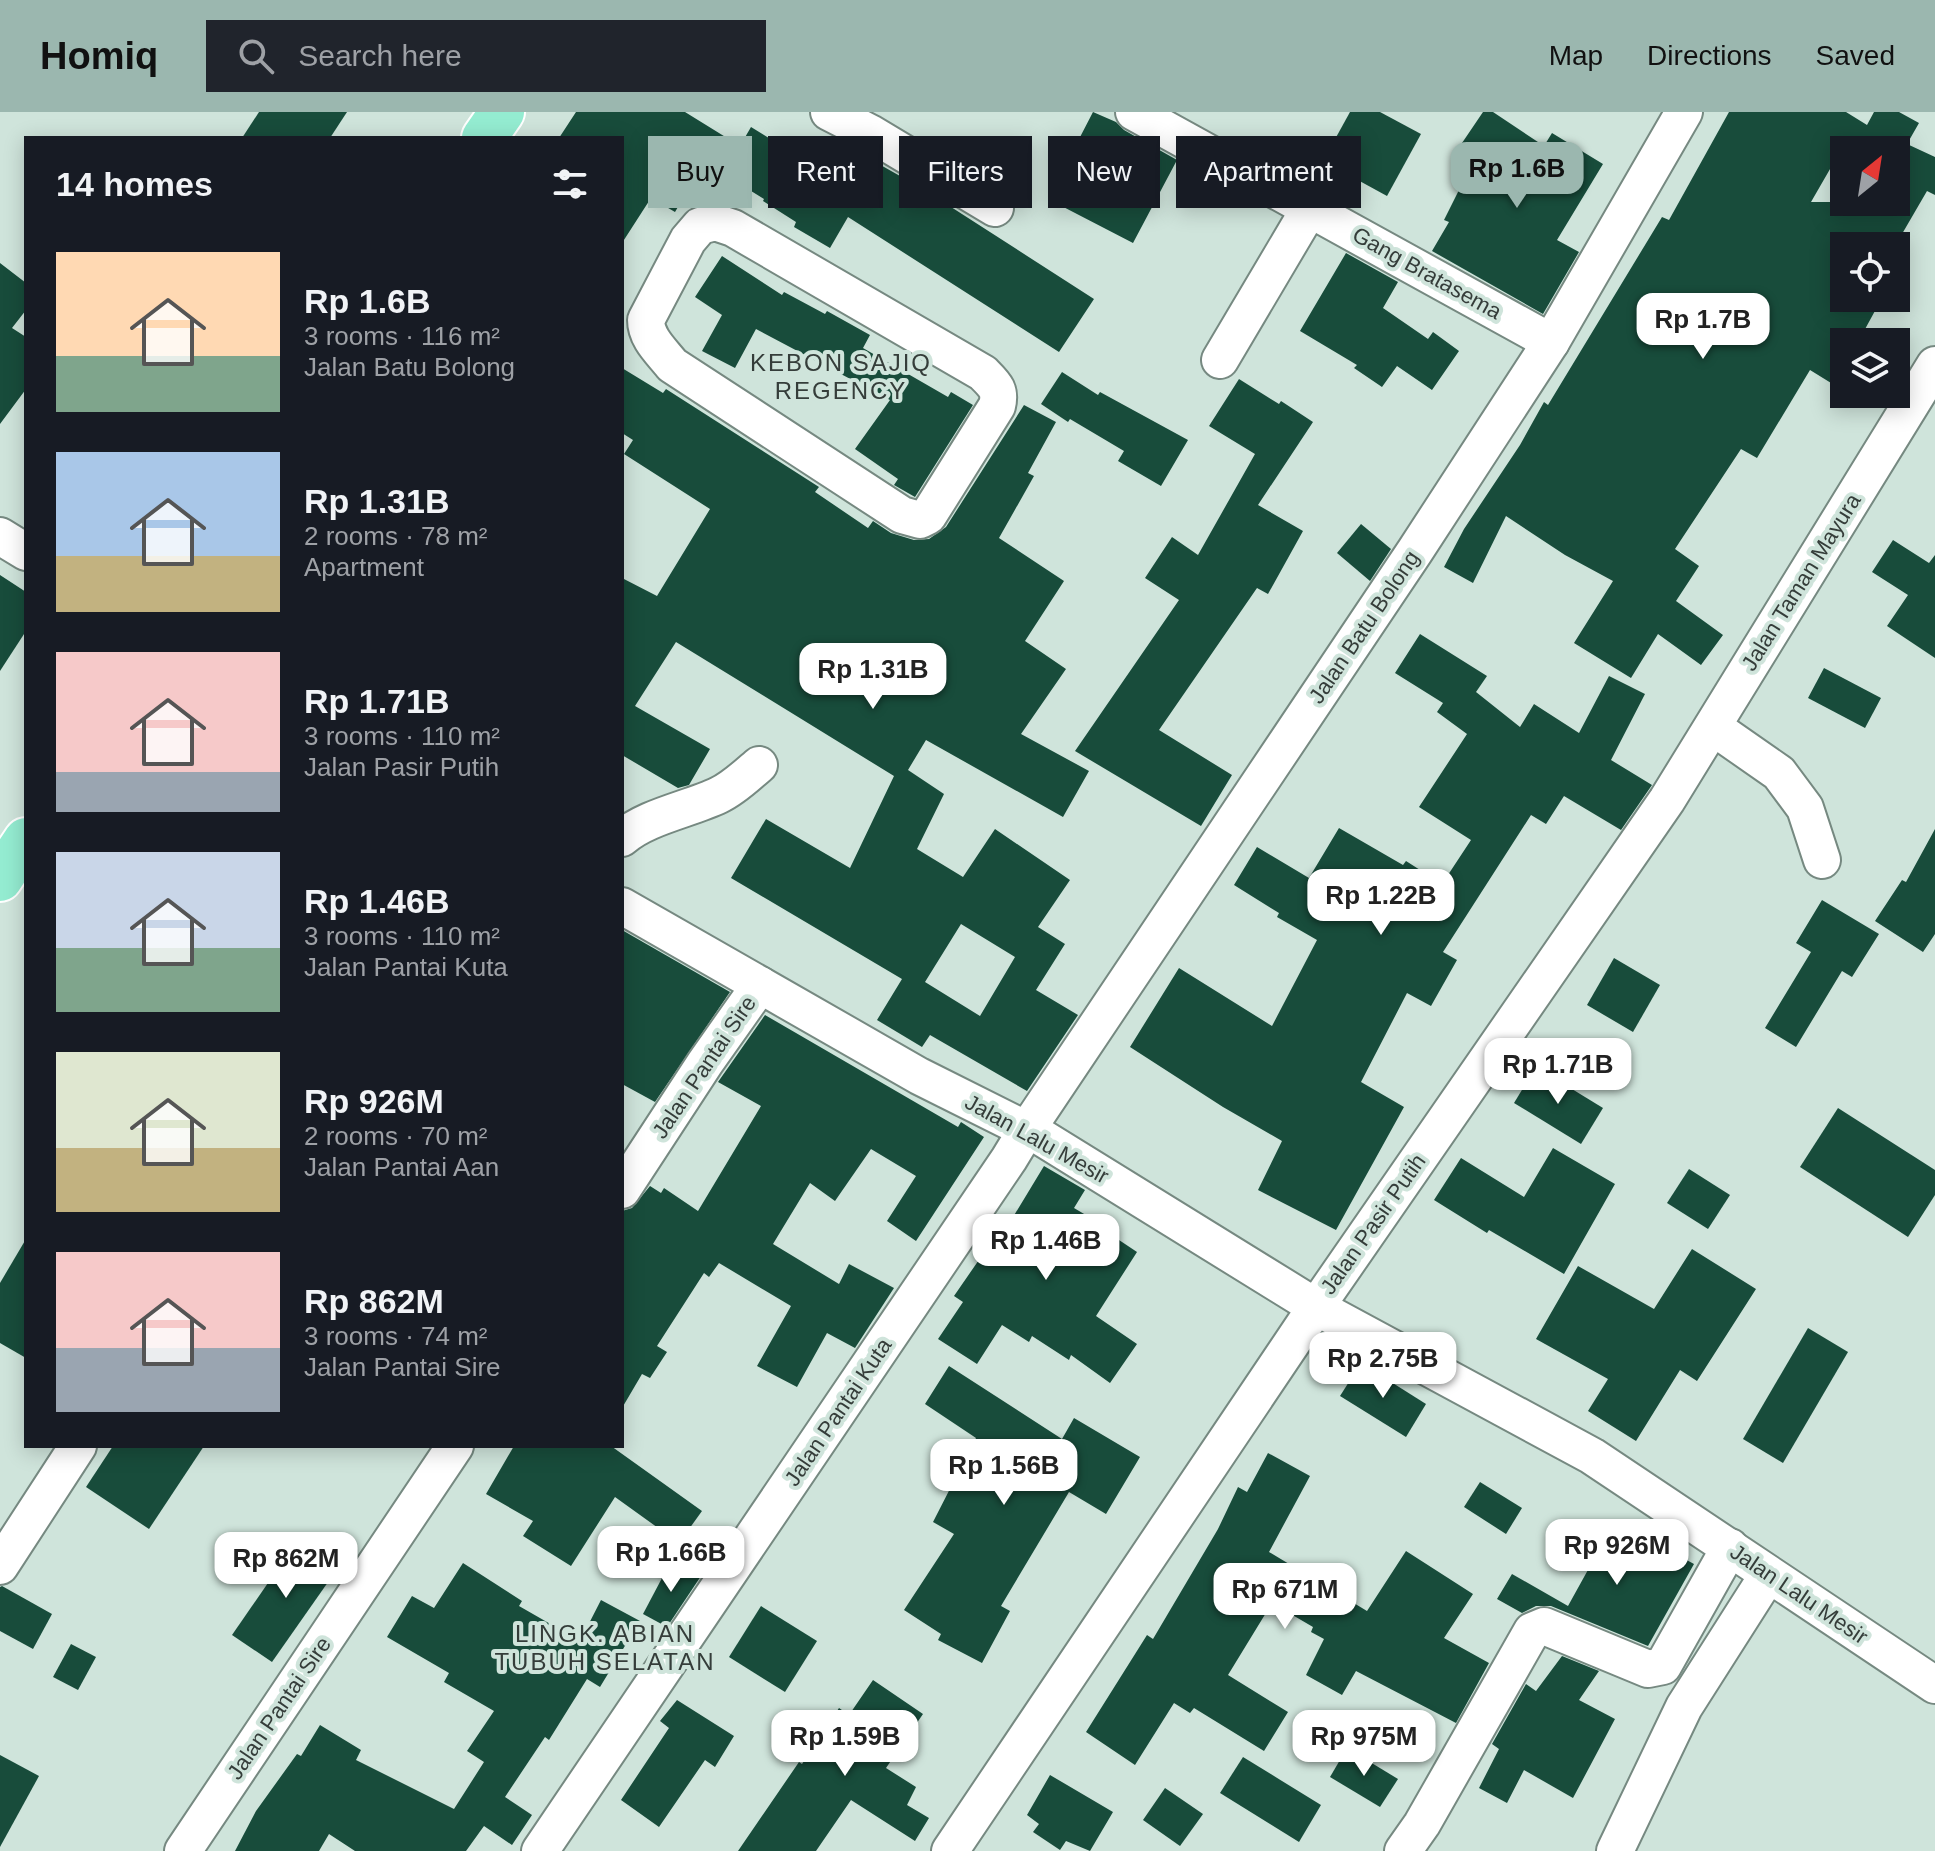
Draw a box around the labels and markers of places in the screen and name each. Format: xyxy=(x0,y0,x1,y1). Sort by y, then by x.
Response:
pin: Rp 1.6B xyxy=(1443,142,1591,210)
pin: Rp 1.7B xyxy=(1629,293,1777,361)
pin: Rp 1.31B xyxy=(790,643,956,711)
pin: Rp 1.22B xyxy=(1298,869,1464,937)
pin: Rp 1.71B xyxy=(1475,1038,1641,1106)
pin: Rp 1.46B xyxy=(963,1214,1129,1282)
pin: Rp 2.75B xyxy=(1300,1332,1466,1400)
pin: Rp 1.56B xyxy=(921,1439,1087,1507)
pin: Rp 926M xyxy=(1543,1519,1691,1587)
pin: Rp 1.66B xyxy=(588,1526,754,1594)
pin: Rp 862M xyxy=(212,1532,360,1600)
pin: Rp 671M xyxy=(1211,1563,1359,1631)
pin: Rp 1.59B xyxy=(762,1710,928,1778)
pin: Rp 975M xyxy=(1290,1710,1438,1778)

